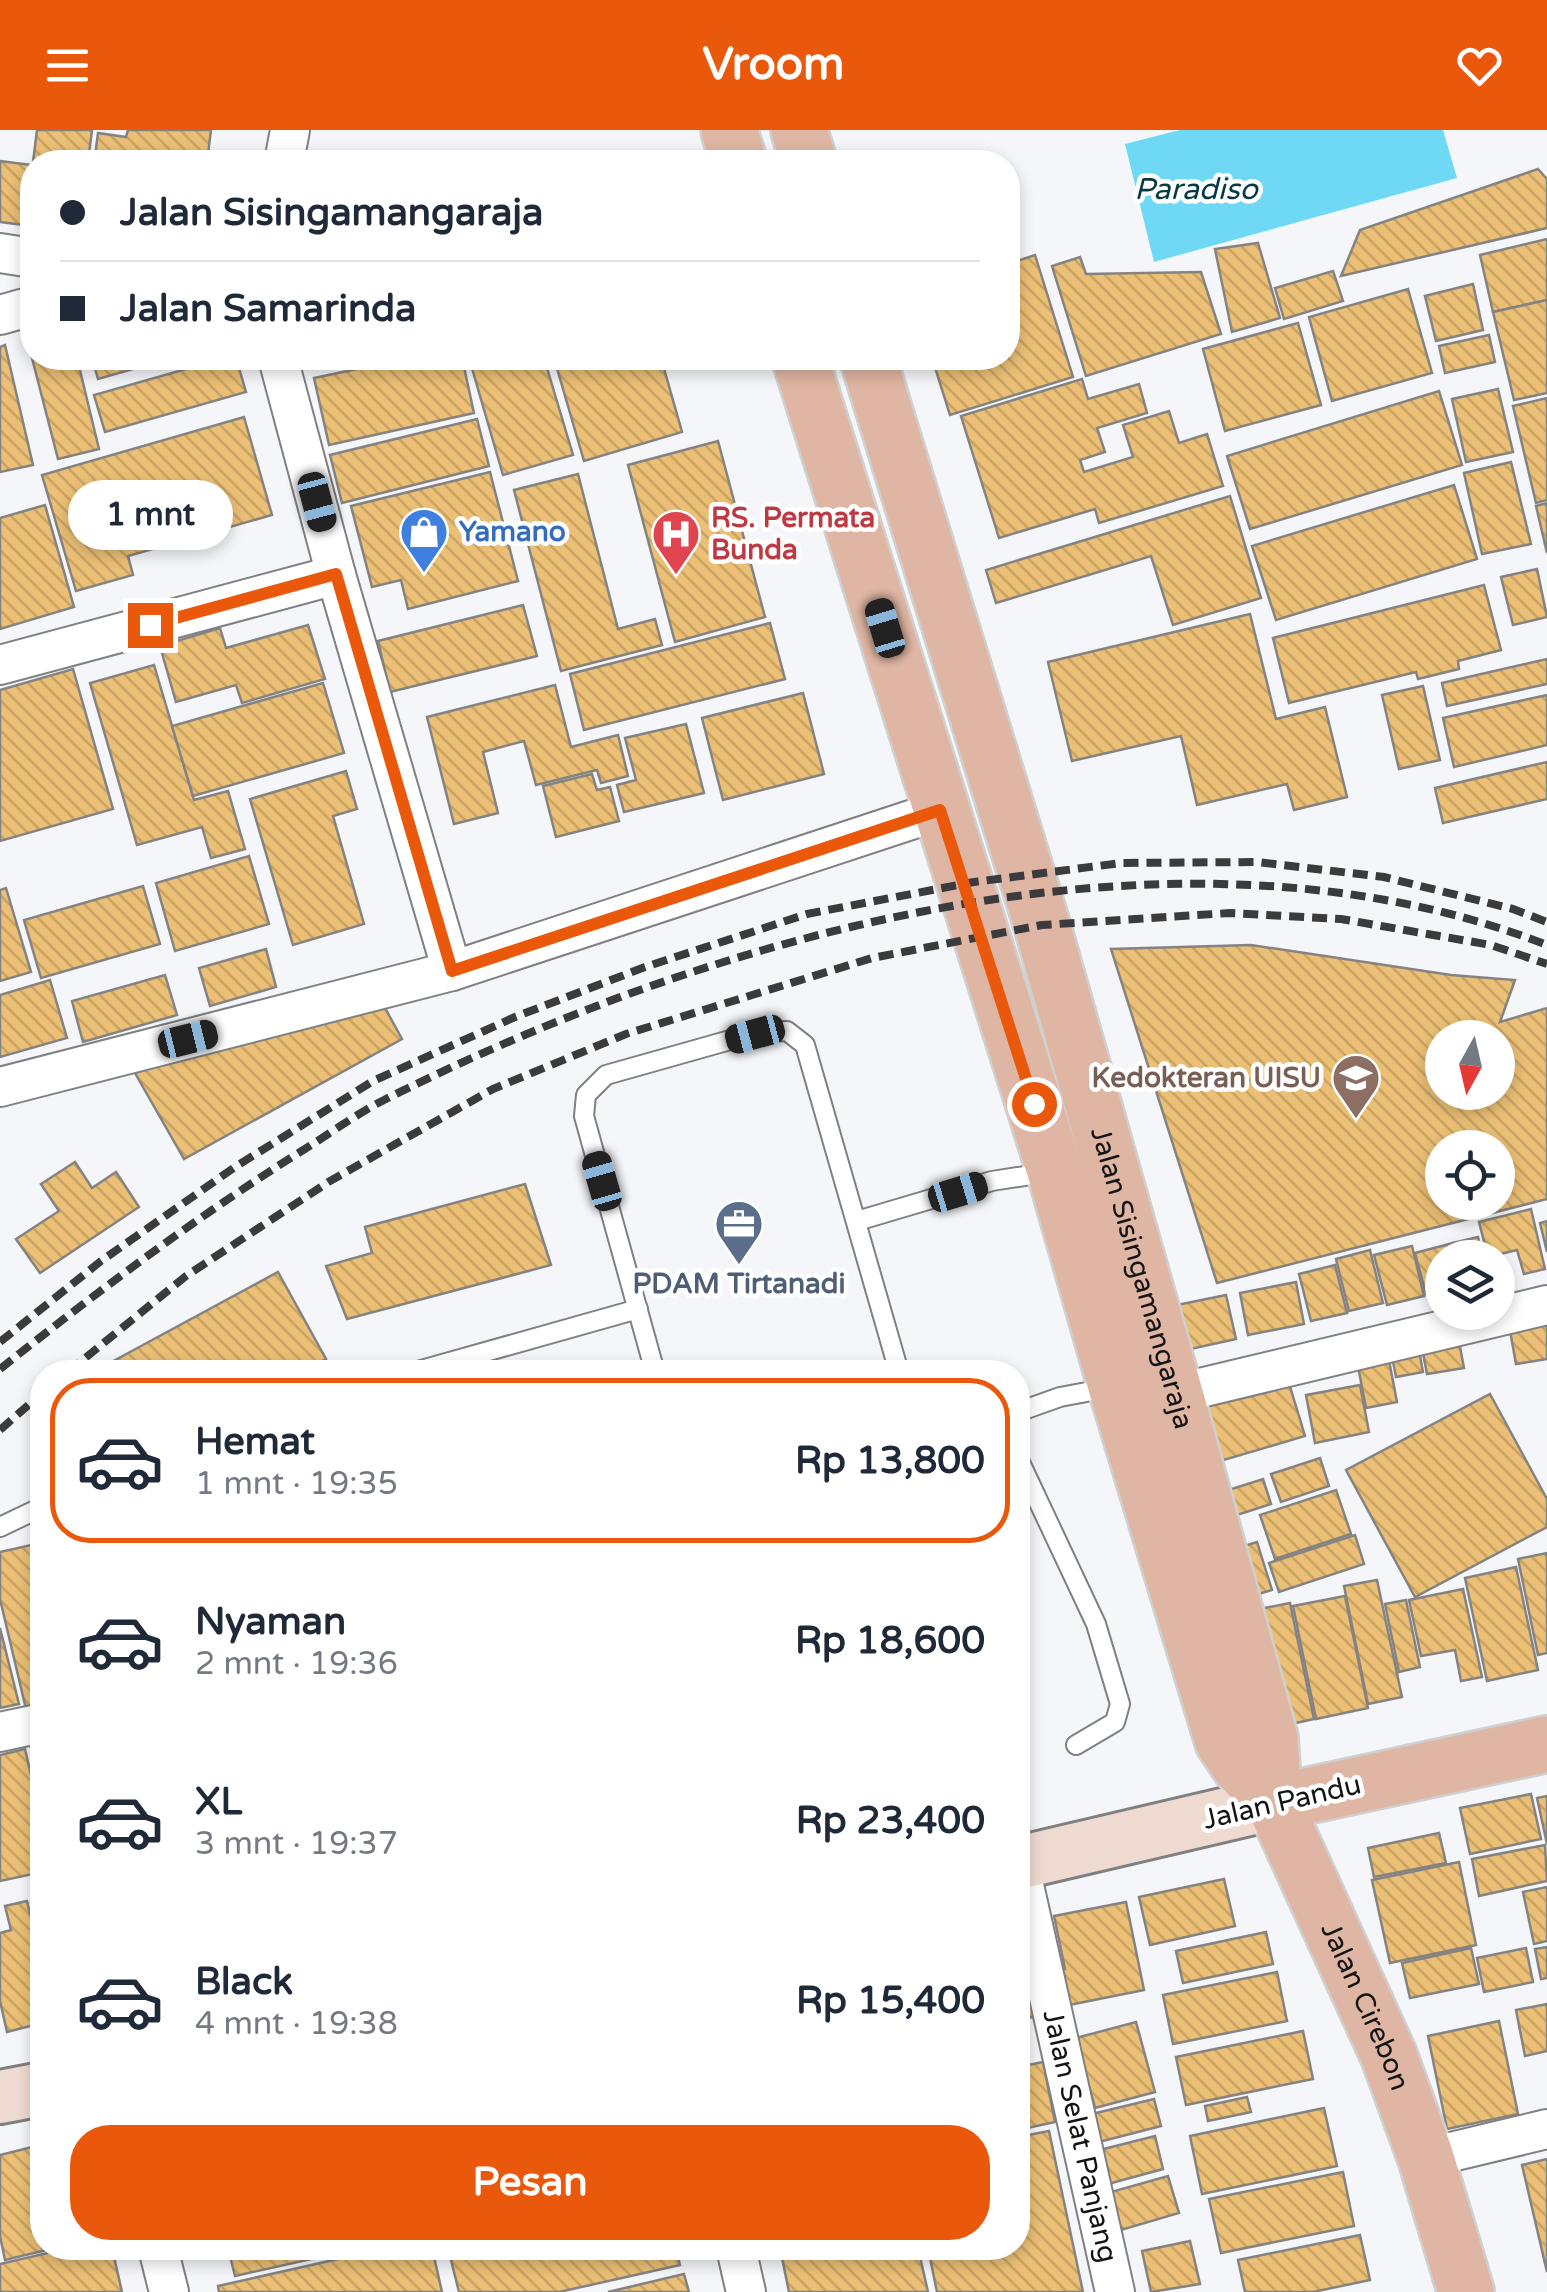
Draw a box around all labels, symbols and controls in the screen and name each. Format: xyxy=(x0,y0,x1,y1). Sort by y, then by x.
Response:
icon: menu xyxy=(40,38,95,93)
text: Vroom xyxy=(703,38,844,92)
icon: heart xyxy=(1452,38,1507,93)
water label: Paradiso xyxy=(1134,171,1260,208)
text: Jalan Sisingamangaraja xyxy=(120,190,543,236)
text: Jalan Samarinda xyxy=(120,286,416,332)
car xyxy=(295,469,339,535)
callout: 1 mnt xyxy=(68,480,232,550)
text: 1 mnt xyxy=(106,496,195,534)
place label: RS. Permata Bunda xyxy=(711,501,875,567)
shop icon: Yamano xyxy=(398,506,450,574)
hospital icon: RS. Permata Bunda xyxy=(650,508,702,576)
place label: Yamano xyxy=(459,515,566,549)
car xyxy=(862,595,908,661)
route end xyxy=(128,603,173,648)
car xyxy=(722,1012,788,1056)
car xyxy=(155,1017,221,1061)
north arrow xyxy=(1425,1020,1515,1110)
map controls xyxy=(1425,1020,1515,1330)
school or university icon: Kedokteran UISU xyxy=(1330,1052,1382,1120)
place label: Kedokteran UISU xyxy=(1092,1061,1321,1095)
route start xyxy=(1012,1082,1057,1127)
street label: Jalan Sisingamangaraja xyxy=(1083,1123,1201,1433)
button: locate xyxy=(1425,1130,1515,1220)
car xyxy=(579,1148,625,1214)
car xyxy=(925,1169,991,1215)
office icon: PDAM Tirtanadi xyxy=(713,1198,765,1266)
button: layers xyxy=(1425,1240,1515,1330)
place label: PDAM Tirtanadi xyxy=(633,1267,845,1301)
icon: car xyxy=(75,1416,165,1506)
text: Hemat xyxy=(195,1419,315,1465)
text: Rp 13,800 xyxy=(795,1438,985,1484)
text: 1 mnt · 19:35 xyxy=(195,1465,398,1503)
icon: car xyxy=(75,1596,165,1686)
text: Nyaman xyxy=(195,1599,346,1645)
text: Rp 18,600 xyxy=(795,1618,985,1664)
text: 2 mnt · 19:36 xyxy=(195,1645,398,1683)
street label: Jalan Pandu xyxy=(1200,1767,1364,1837)
icon: car xyxy=(75,1776,165,1866)
text: XL xyxy=(195,1779,242,1825)
text: Rp 23,400 xyxy=(796,1798,985,1844)
text: 3 mnt · 19:37 xyxy=(195,1825,398,1863)
street label: Jalan Cirebon xyxy=(1314,1917,1417,2095)
icon: car xyxy=(75,1956,165,2046)
text: Black xyxy=(195,1959,293,2005)
text: Rp 15,400 xyxy=(796,1978,985,2024)
text: 4 mnt · 19:38 xyxy=(195,2005,398,2043)
street label: Jalan Selat Panjang xyxy=(1035,2007,1125,2266)
button: Pesan xyxy=(70,2125,990,2240)

